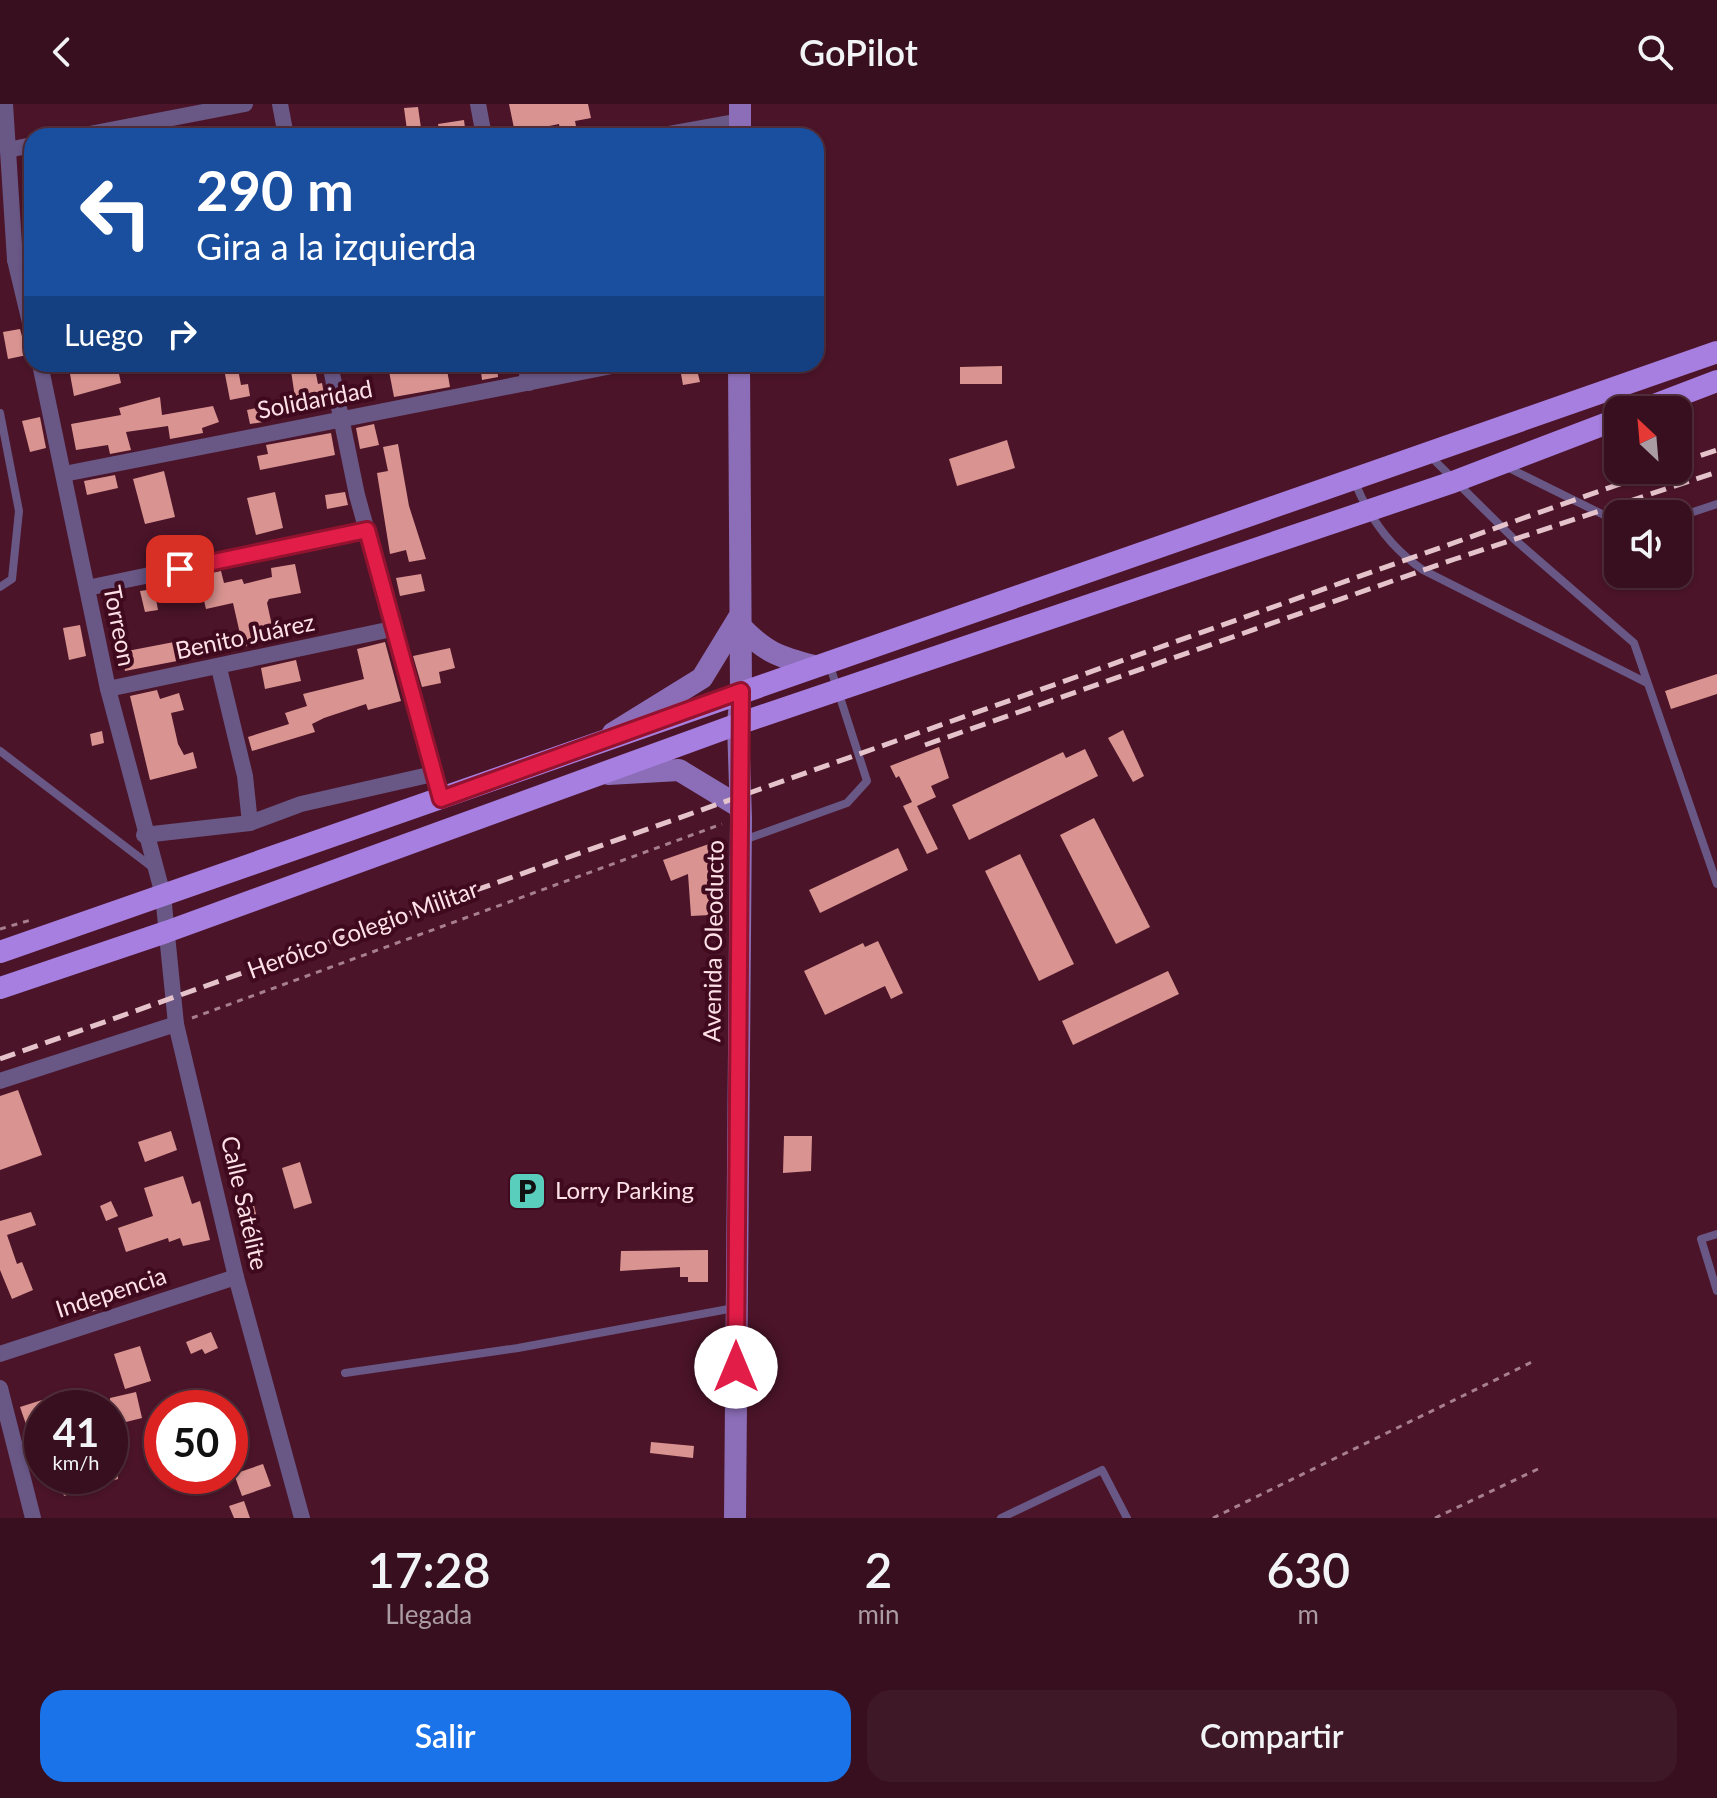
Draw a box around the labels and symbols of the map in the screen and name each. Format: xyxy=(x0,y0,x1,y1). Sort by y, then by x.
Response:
street label: Solidaridad xyxy=(255,373,375,424)
north arrow xyxy=(1604,396,1692,484)
pin xyxy=(146,535,214,603)
street label: Torreon xyxy=(98,583,142,668)
street label: Benito Juárez xyxy=(172,607,317,664)
street label: Avenida Oleoducto xyxy=(696,840,729,1042)
street label: Heróico Colegio Militar xyxy=(243,873,482,984)
street label: Calle Satélite xyxy=(216,1133,275,1272)
parking icon: Lorry Parking xyxy=(506,1170,548,1212)
place label: Lorry Parking xyxy=(555,1175,694,1204)
street label: Indepencia xyxy=(52,1260,170,1323)
position arrow xyxy=(694,1325,778,1409)
speed limit sign: 50 xyxy=(144,1390,248,1494)

